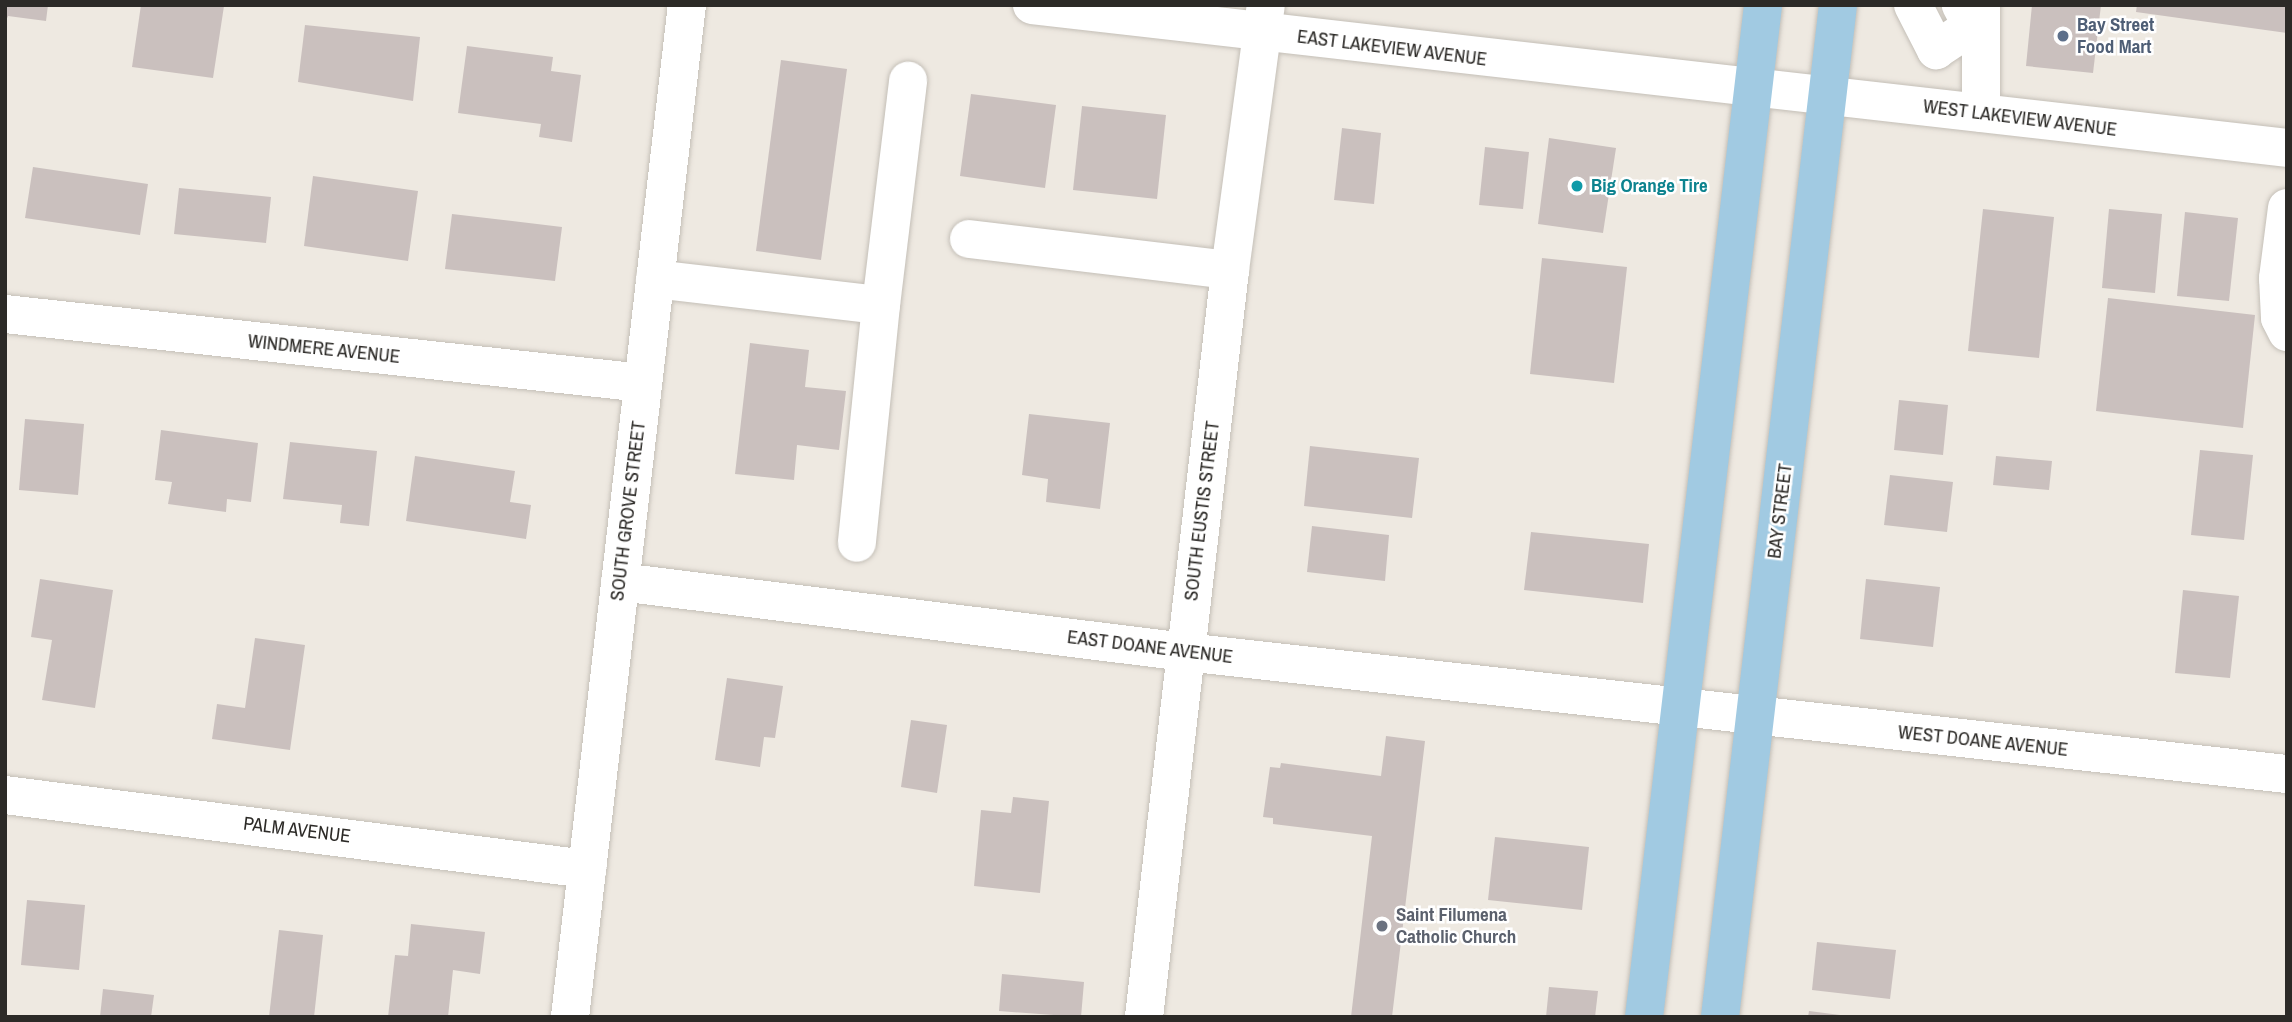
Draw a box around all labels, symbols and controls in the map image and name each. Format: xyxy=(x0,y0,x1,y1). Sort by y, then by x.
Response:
place label: Bay Street Food Mart xyxy=(2077,14,2154,58)
street label: EAST LAKEVIEW AVENUE xyxy=(1295,25,1489,71)
marker: Bay Street Food Mart xyxy=(2055,28,2071,44)
street label: WEST LAKEVIEW AVENUE xyxy=(1921,95,2119,141)
place label: Big Orange Tire xyxy=(1591,175,1708,197)
marker: Big Orange Tire xyxy=(1569,178,1585,194)
street label: WINDMERE AVENUE xyxy=(246,330,402,368)
street label: SOUTH GROVE STREET xyxy=(606,420,650,602)
street label: SOUTH EUSTIS STREET xyxy=(1180,420,1224,602)
street label: BAY STREET xyxy=(1763,462,1797,560)
street label: EAST DOANE AVENUE xyxy=(1065,625,1235,669)
street label: WEST DOANE AVENUE xyxy=(1896,721,2070,761)
street label: PALM AVENUE xyxy=(242,812,352,848)
place label: Saint Filumena Catholic Church xyxy=(1396,904,1516,948)
marker: Saint Filumena Catholic Church xyxy=(1374,918,1390,934)

